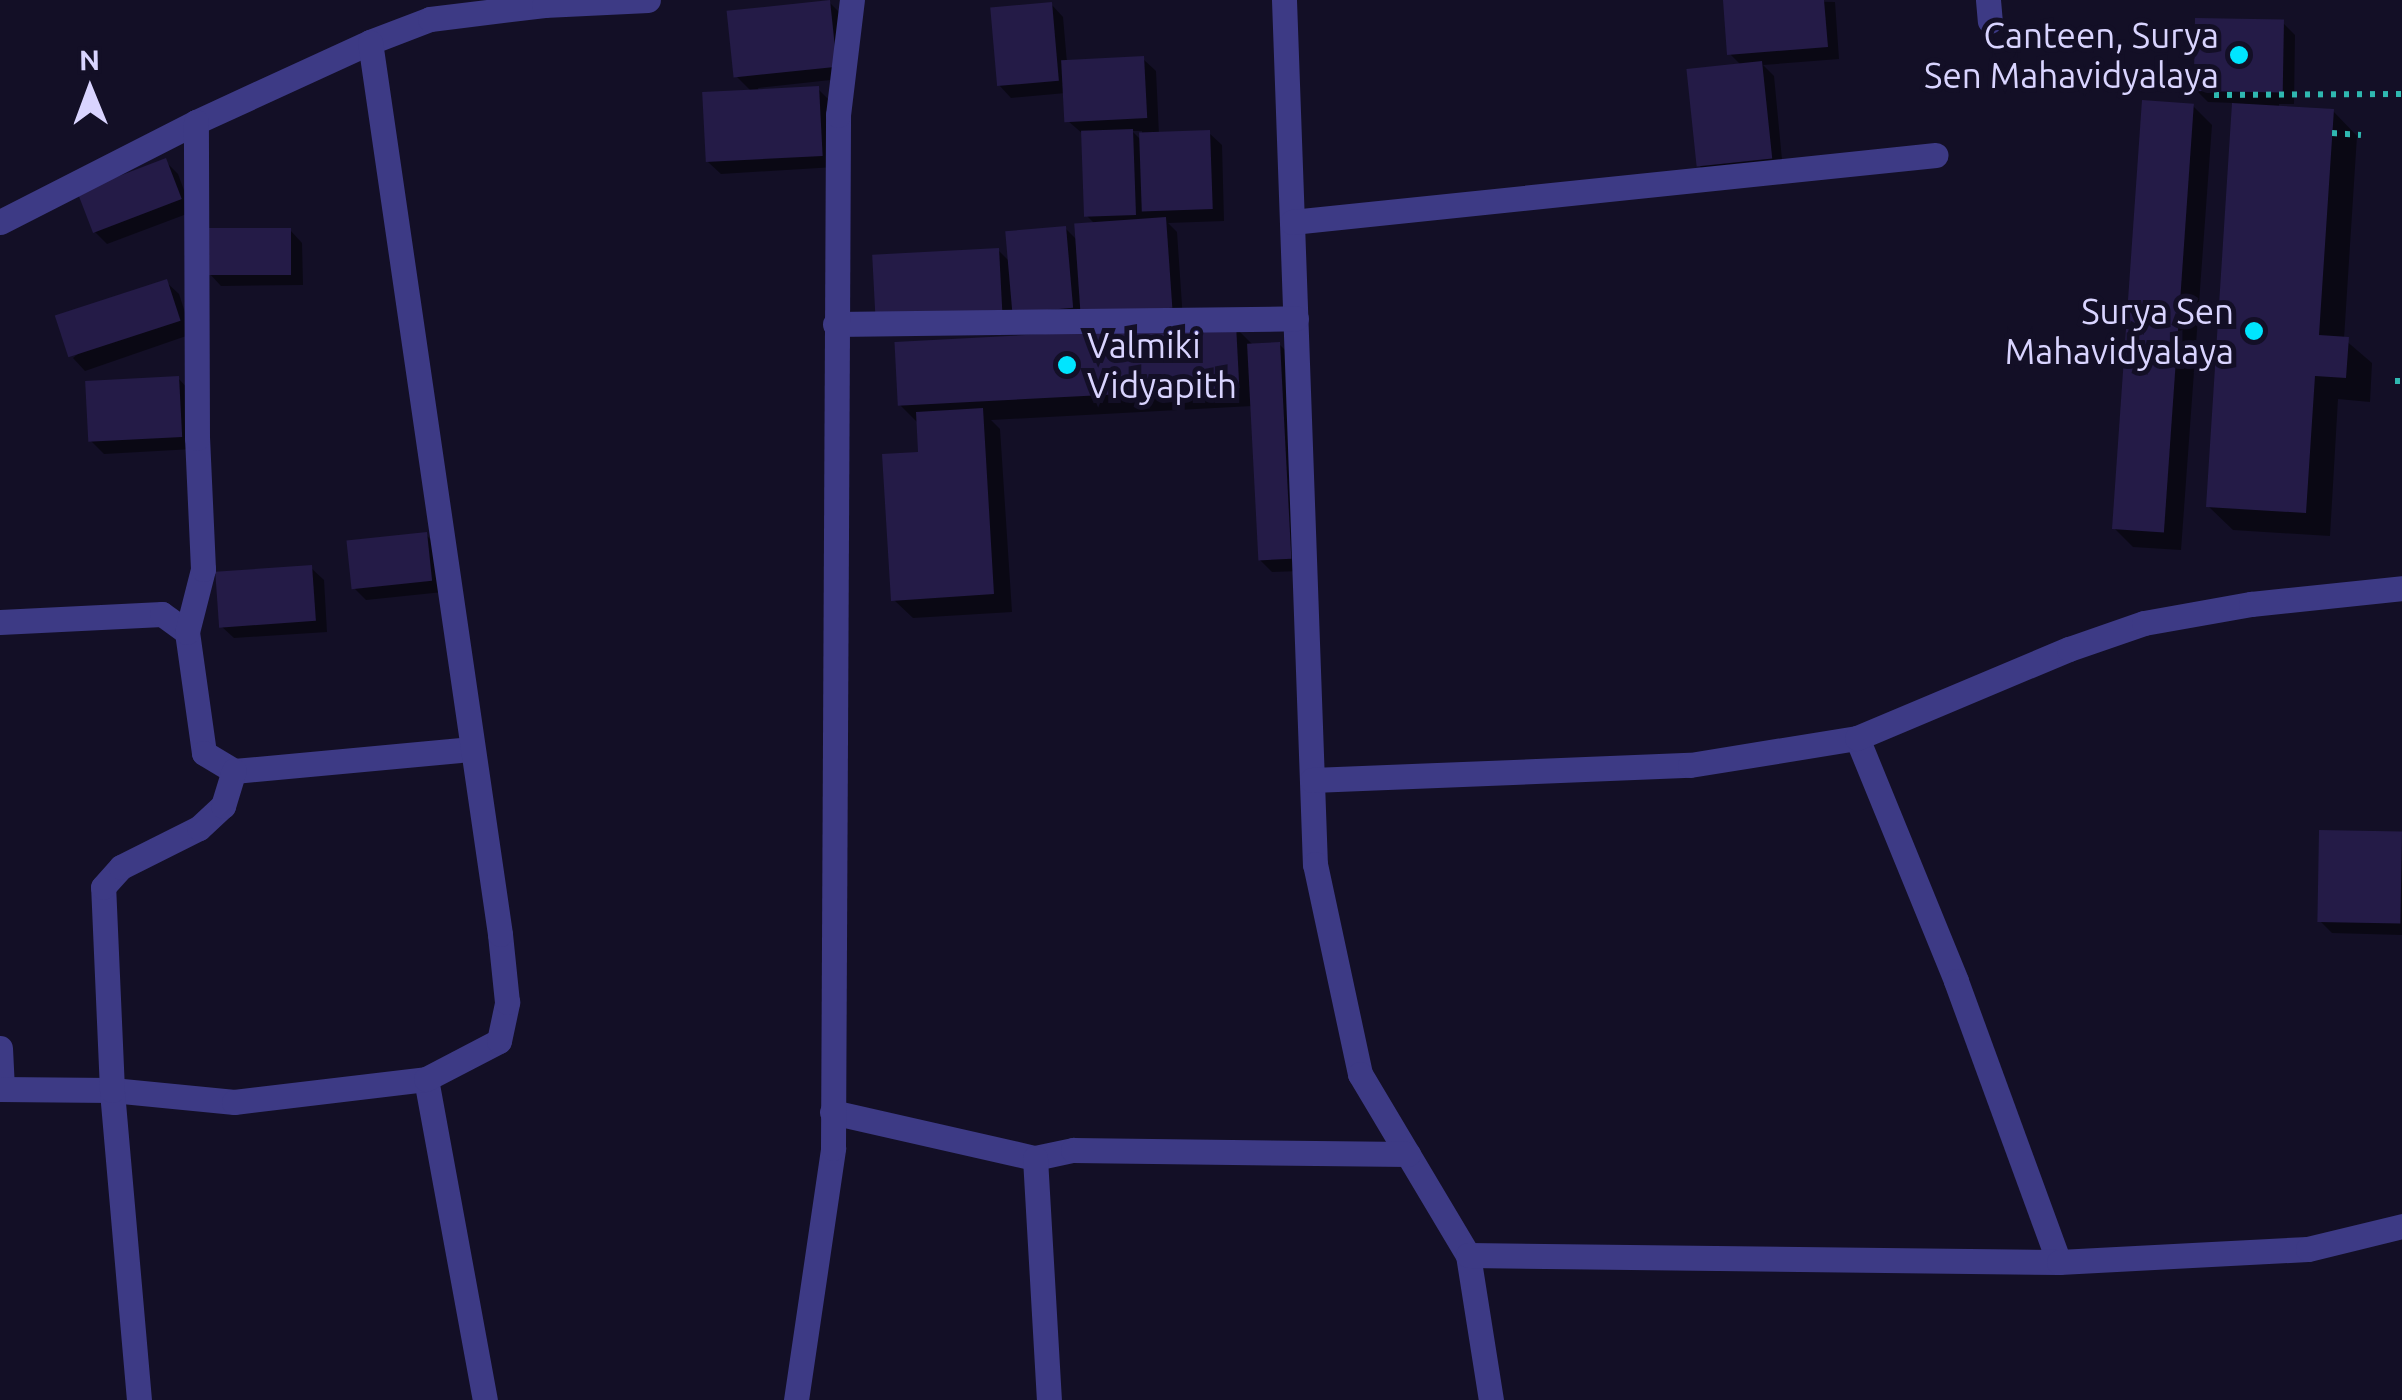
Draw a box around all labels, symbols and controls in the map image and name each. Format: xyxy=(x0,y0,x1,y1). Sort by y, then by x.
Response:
place label: Canteen, Surya Sen Mahavidyalaya xyxy=(1924,14,2219,96)
north arrow xyxy=(40,40,140,140)
text: N xyxy=(79,44,100,75)
marker: Canteen, Surya Sen Mahavidyalaya xyxy=(2228,44,2250,66)
place label: Surya Sen Mahavidyalaya xyxy=(2005,290,2234,372)
marker: Surya Sen Mahavidyalaya xyxy=(2243,320,2265,342)
place label: Valmiki Vidyapith xyxy=(1087,324,1237,406)
marker: Valmiki Vidyapith xyxy=(1056,354,1078,376)

